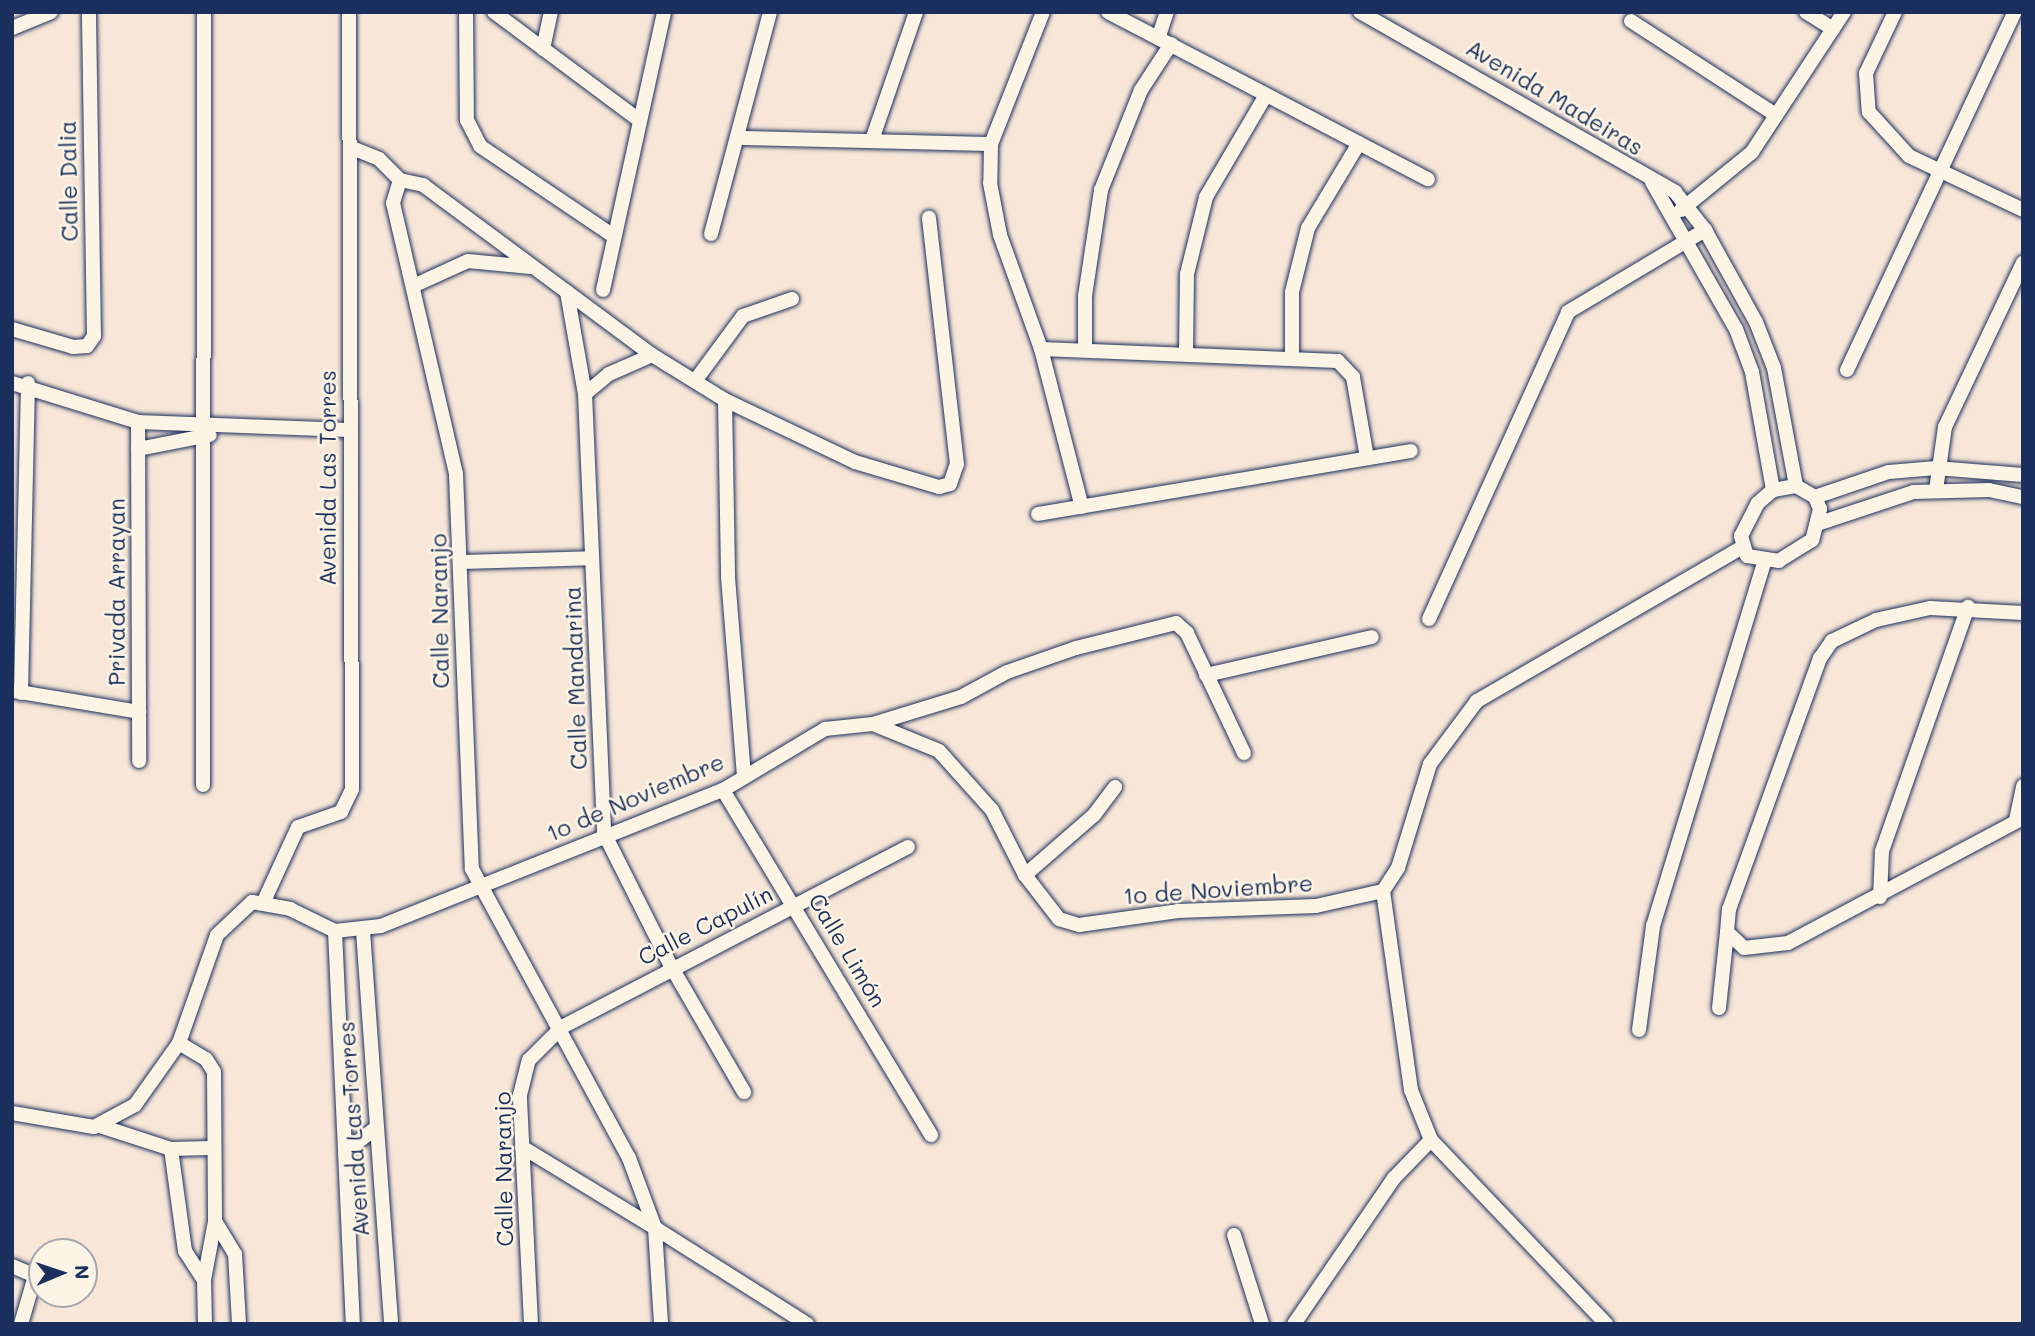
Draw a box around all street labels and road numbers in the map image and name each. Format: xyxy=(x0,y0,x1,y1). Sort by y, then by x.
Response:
street label: Avenida Madeiras xyxy=(1461,33,1649,161)
street label: Calle Dalia xyxy=(53,120,83,242)
street label: Avenida Las Torres xyxy=(313,370,341,586)
street label: Privada Arrayan xyxy=(102,498,130,686)
street label: Calle Naranjo xyxy=(424,533,454,689)
street label: Calle Mandarina xyxy=(558,586,592,770)
street label: 1o de Noviembre xyxy=(542,747,728,847)
street label: 1o de Noviembre xyxy=(1122,869,1314,909)
street label: Calle Capulín xyxy=(633,879,777,971)
street label: Calle Limón xyxy=(803,888,893,1012)
street label: Avenida Las Torres xyxy=(332,1020,374,1238)
street label: Calle Naranjo xyxy=(488,1091,518,1247)

